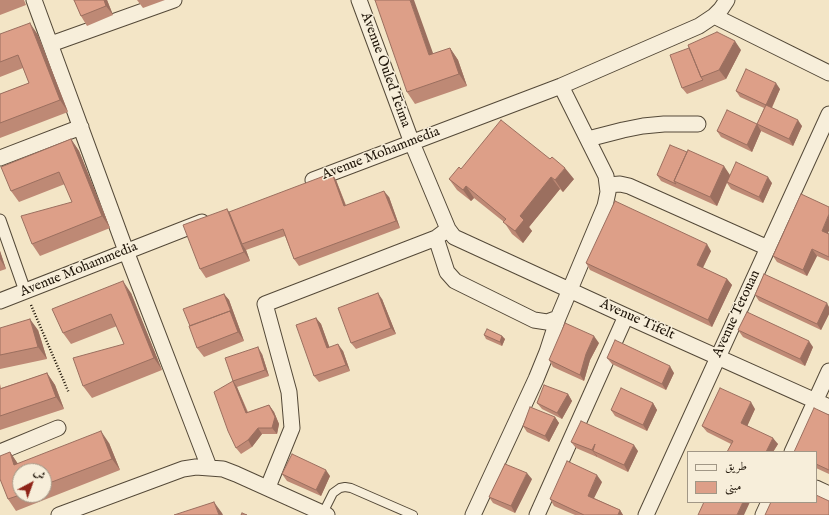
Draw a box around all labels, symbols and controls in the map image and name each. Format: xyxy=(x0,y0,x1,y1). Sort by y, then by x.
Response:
street label: Avenue Ouled Teima xyxy=(356,10,414,130)
street label: Avenue Mohammedia xyxy=(320,124,442,184)
street label: Avenue Mohammedia xyxy=(18,239,140,301)
street label: Avenue Tetouan xyxy=(709,268,765,360)
street label: Avenue Tifelt xyxy=(597,296,677,344)
legend xyxy=(687,451,817,503)
text: طريق xyxy=(725,459,747,474)
north arrow xyxy=(12,463,52,503)
text: ش xyxy=(30,466,48,484)
text: مبنى xyxy=(725,479,741,494)

